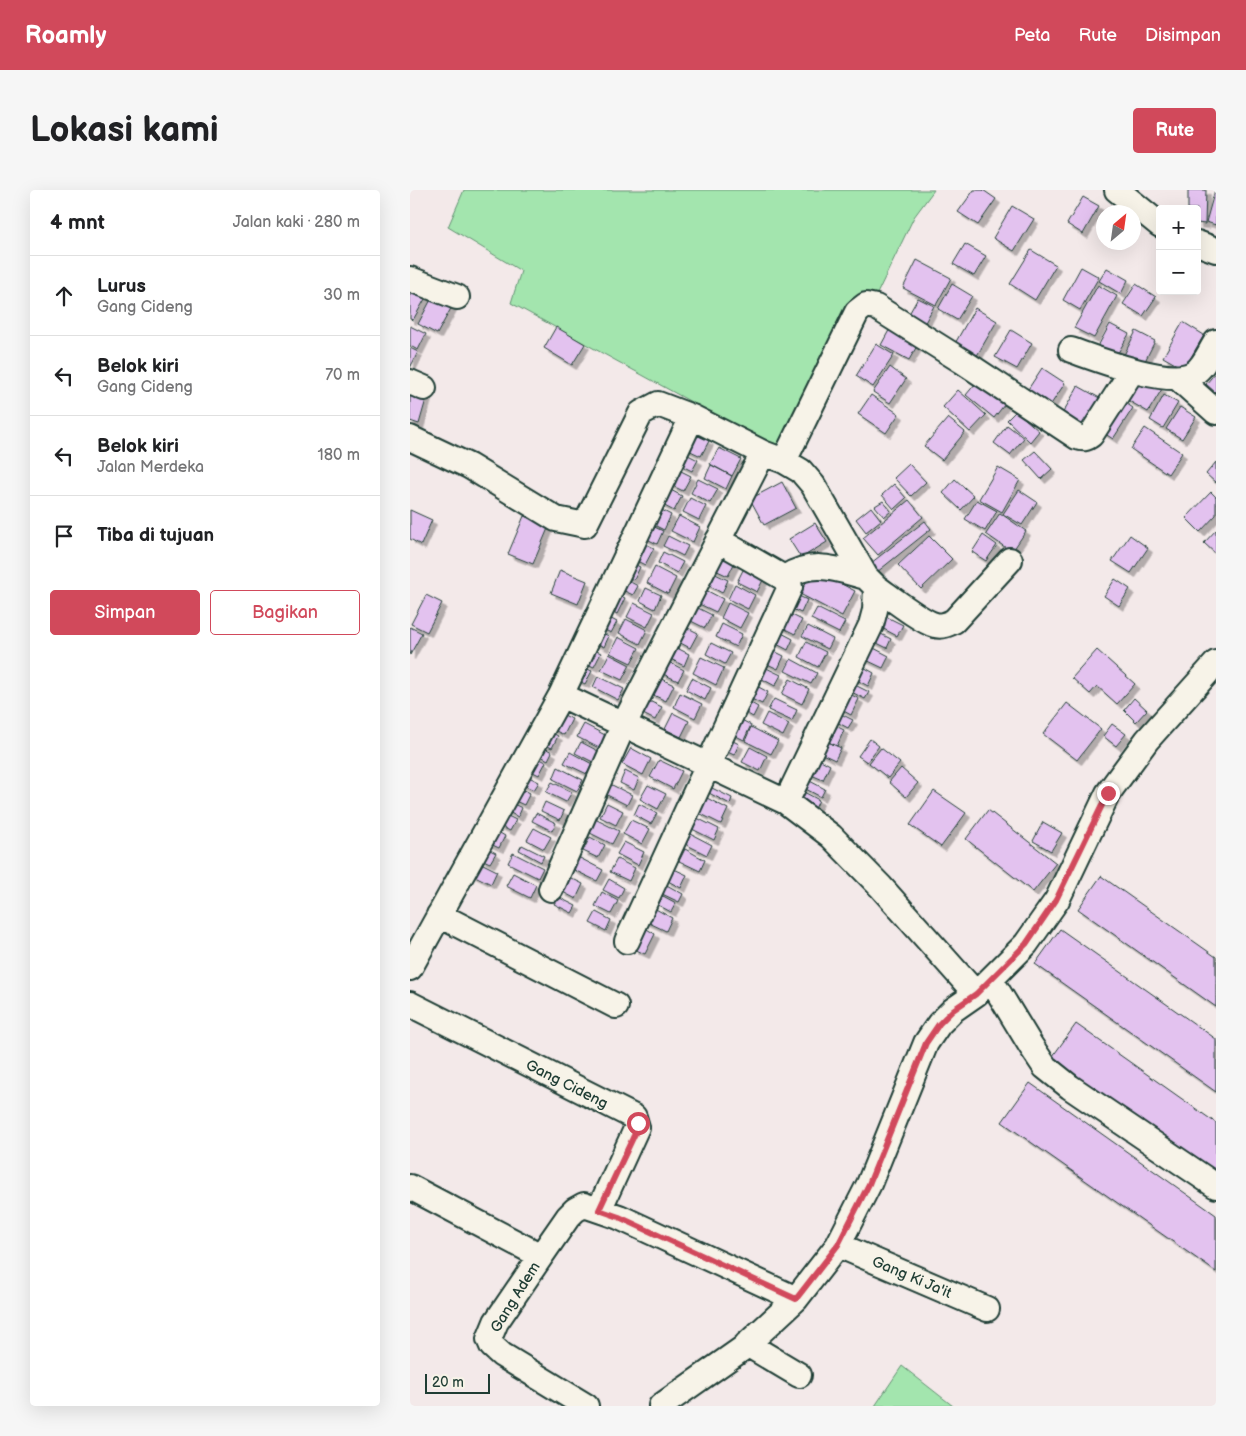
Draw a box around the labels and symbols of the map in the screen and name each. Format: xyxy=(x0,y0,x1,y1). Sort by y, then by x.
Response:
north arrow xyxy=(1096,205,1141,250)
route end xyxy=(1097,782,1120,805)
street label: Gang Cideng xyxy=(523,1056,611,1113)
route start xyxy=(627,1112,650,1135)
street label: Gang Ki Ja'it xyxy=(869,1252,955,1303)
street label: Gang Adem xyxy=(486,1258,545,1336)
scale bar xyxy=(425,1371,490,1394)

